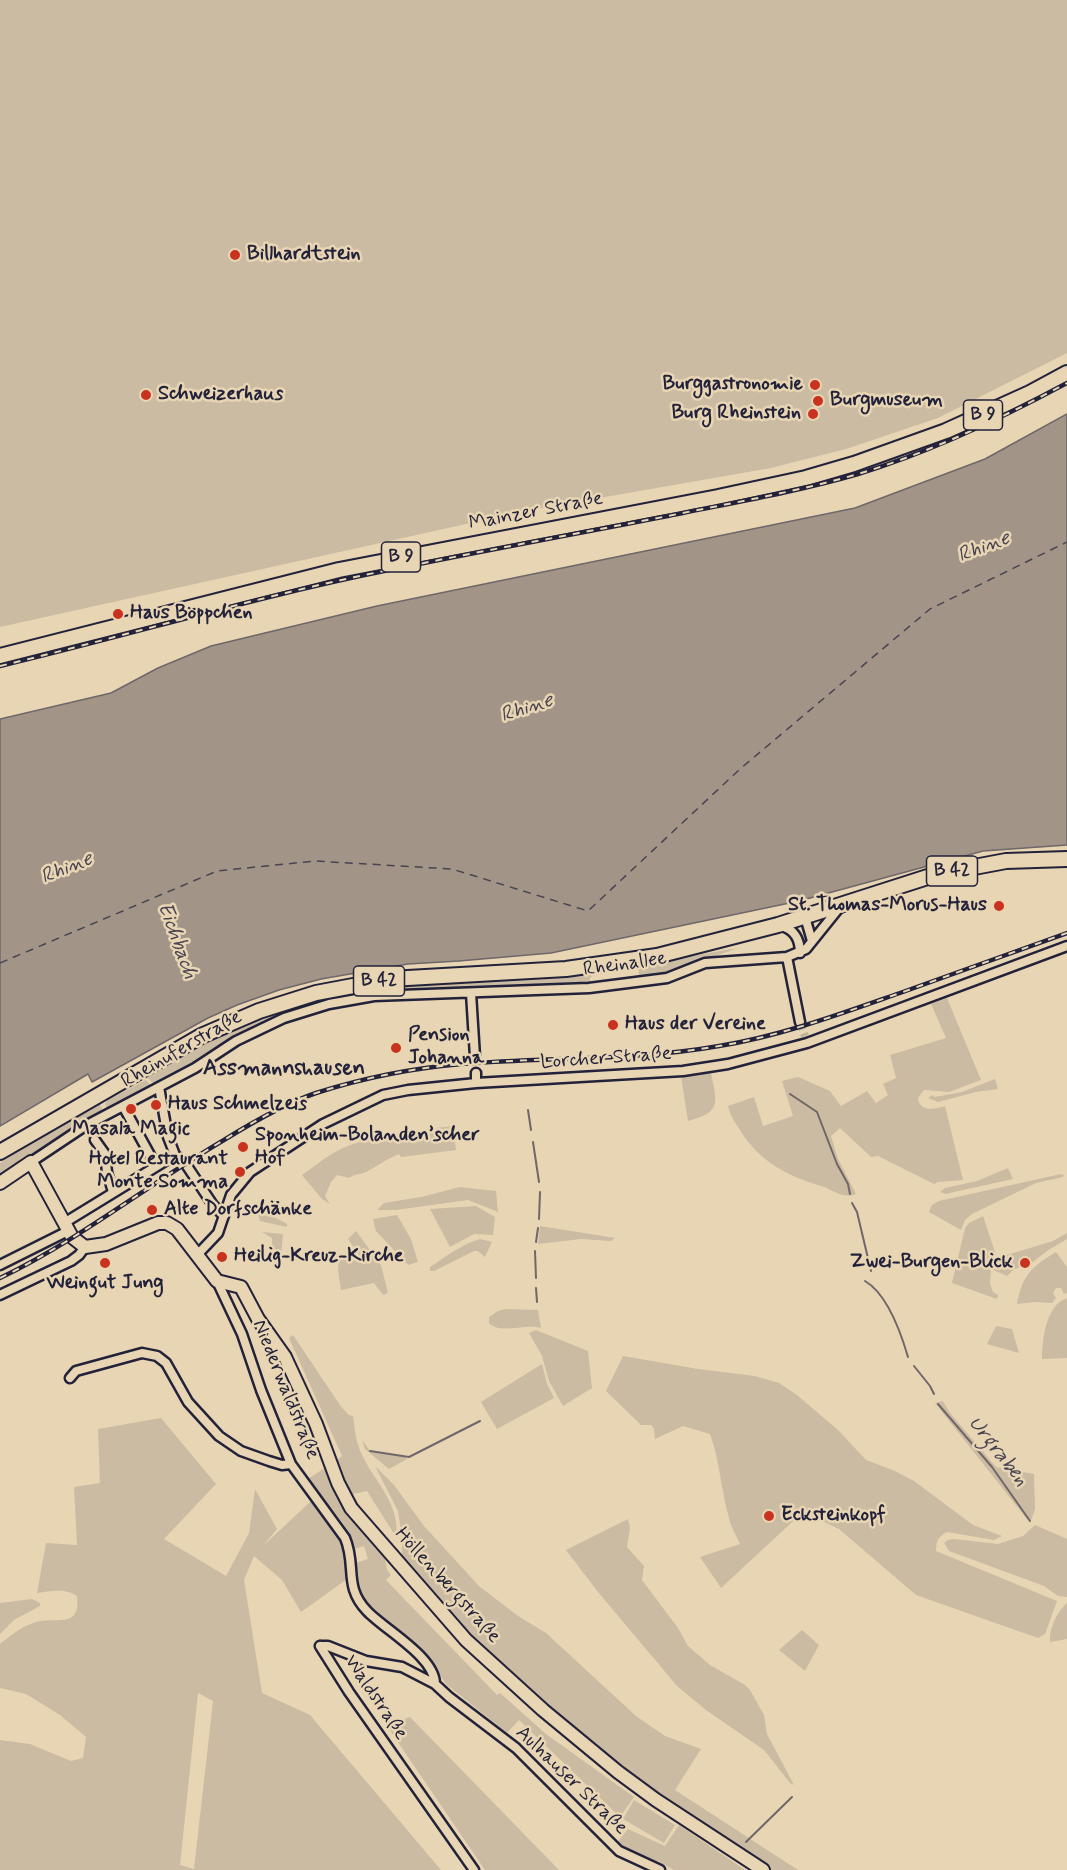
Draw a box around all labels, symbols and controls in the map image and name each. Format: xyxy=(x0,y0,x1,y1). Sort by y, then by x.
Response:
place label: Billhardtstein xyxy=(247,243,361,267)
marker: Billhardtstein xyxy=(228,248,242,262)
place label: Burggastronomie xyxy=(663,373,803,397)
marker: Burggastronomie xyxy=(808,378,822,392)
place label: Schweizerhaus xyxy=(158,383,283,407)
marker: Schweizerhaus xyxy=(139,388,153,402)
place label: Burgmuseum xyxy=(830,389,943,413)
marker: Burgmuseum xyxy=(811,394,825,408)
road number: B 9 xyxy=(964,400,1002,430)
place label: Burg Rheinstein xyxy=(671,402,801,426)
marker: Burg Rheinstein xyxy=(806,407,820,421)
street label: Mainzer Straße xyxy=(467,487,605,537)
water label: Rhine xyxy=(954,527,1014,569)
road number: B 9 xyxy=(382,542,420,572)
place label: Haus Böppchen xyxy=(130,602,253,626)
marker: Haus Böppchen xyxy=(111,607,125,621)
water label: Rhine xyxy=(497,689,557,729)
water label: Rhine xyxy=(37,847,97,891)
road number: B 42 xyxy=(926,856,978,886)
place label: St. Thomas-Morus-Haus xyxy=(788,894,987,918)
water label: Eichbach xyxy=(151,899,201,983)
marker: St. Thomas-Morus-Haus xyxy=(992,899,1006,913)
street label: Rheinallee xyxy=(582,947,668,983)
road number: B 42 xyxy=(354,966,404,996)
street label: Rheinuferstraße xyxy=(117,1006,247,1094)
place label: Haus der Vereine xyxy=(625,1013,766,1037)
marker: Haus der Vereine xyxy=(606,1018,620,1032)
place label: Pension Johanna xyxy=(408,1024,484,1071)
marker: Pension Johanna xyxy=(389,1041,403,1055)
street label: Lorcher Straße xyxy=(540,1042,672,1076)
district label: Assmannshausen xyxy=(203,1056,365,1082)
place label: Haus Schmelzeis xyxy=(168,1093,307,1117)
marker: Haus Schmelzeis xyxy=(149,1098,163,1112)
marker: Masala Magic xyxy=(124,1102,138,1116)
place label: Masala Magic xyxy=(72,1118,190,1142)
place label: Sponheim-Bolanden’scher Hof xyxy=(255,1124,480,1171)
marker: Sponheim-Bolanden’scher Hof xyxy=(236,1140,250,1154)
place label: Hotel Restaurant Monte Somma xyxy=(89,1148,228,1195)
marker: Hotel Restaurant Monte Somma xyxy=(233,1165,247,1179)
place label: Alte Dorfschänke xyxy=(164,1198,312,1222)
marker: Alte Dorfschänke xyxy=(145,1203,159,1217)
place label: Heilig-Kreuz-Kirche xyxy=(234,1245,404,1269)
marker: Heilig-Kreuz-Kirche xyxy=(215,1250,229,1264)
place label: Zwei-Burgen-Blick xyxy=(850,1251,1013,1275)
marker: Weingut Jung xyxy=(98,1256,112,1270)
marker: Zwei-Burgen-Blick xyxy=(1018,1256,1032,1270)
place label: Weingut Jung xyxy=(46,1272,164,1296)
street label: Niederwaldstraße xyxy=(246,1317,324,1463)
water label: Urgraben xyxy=(962,1412,1032,1492)
place label: Ecksteinkopf xyxy=(781,1504,886,1528)
marker: Ecksteinkopf xyxy=(762,1509,776,1523)
street label: Höllenbergstraße xyxy=(389,1523,505,1649)
street label: Waldstraße xyxy=(338,1651,412,1745)
street label: Aulhauser Straße xyxy=(510,1721,632,1841)

